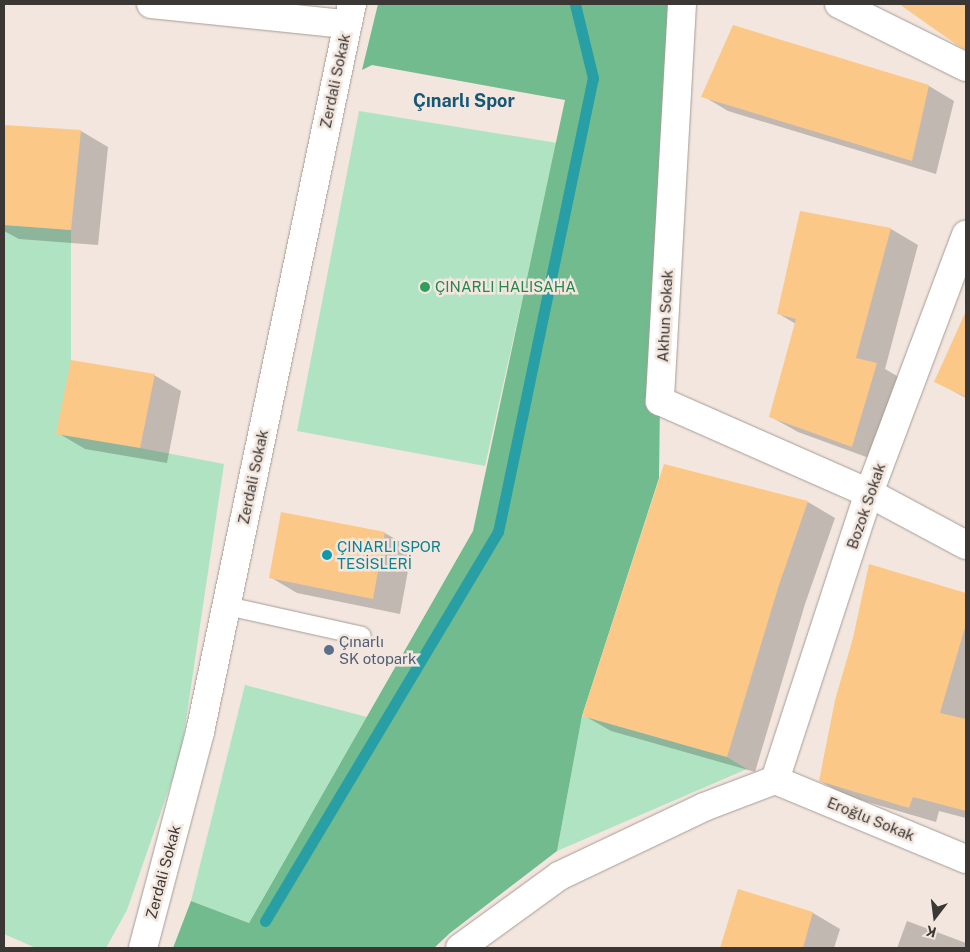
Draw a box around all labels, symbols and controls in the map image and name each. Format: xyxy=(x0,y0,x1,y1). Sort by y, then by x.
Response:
street label: Zerdali Sokak xyxy=(316,32,354,130)
district label: Çınarlı Spor xyxy=(413,90,515,112)
street label: Akhun Sokak xyxy=(654,269,676,363)
place label: ÇINARLI HALISAHA xyxy=(435,278,576,296)
marker: ÇINARLI HALISAHA xyxy=(419,281,431,293)
street label: Zerdali Sokak xyxy=(234,428,272,526)
street label: Bozok Sokak xyxy=(843,461,889,551)
place label: ÇINARLI SPOR TESİSLERİ xyxy=(337,537,441,572)
marker: ÇINARLI SPOR TESİSLERİ xyxy=(321,549,333,561)
place label: Çınarlı SK otopark xyxy=(339,632,417,667)
marker: Çınarlı SK otopark xyxy=(323,644,335,656)
street label: Eroğlu Sokak xyxy=(825,793,917,845)
street label: Zerdali Sokak xyxy=(142,823,184,921)
north arrow xyxy=(910,892,960,942)
text: K xyxy=(924,922,938,941)

